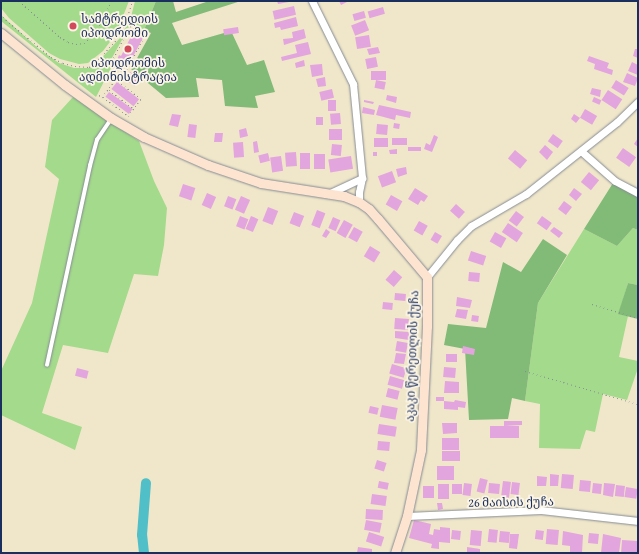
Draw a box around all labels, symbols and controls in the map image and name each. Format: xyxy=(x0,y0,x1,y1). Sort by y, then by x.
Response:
place label: სამტრედიის იპოდრომი xyxy=(81,12,158,40)
marker: სამტრედიის იპოდრომი xyxy=(68,21,78,31)
marker: იპოდრომის ადმინისტრაცია xyxy=(123,44,133,54)
place label: იპოდრომის ადმინისტრაცია xyxy=(79,56,177,84)
street label: აკაკი წერეთლის ქუჩა xyxy=(403,290,421,422)
street label: 26 მაისის ქუჩა xyxy=(468,494,554,510)

